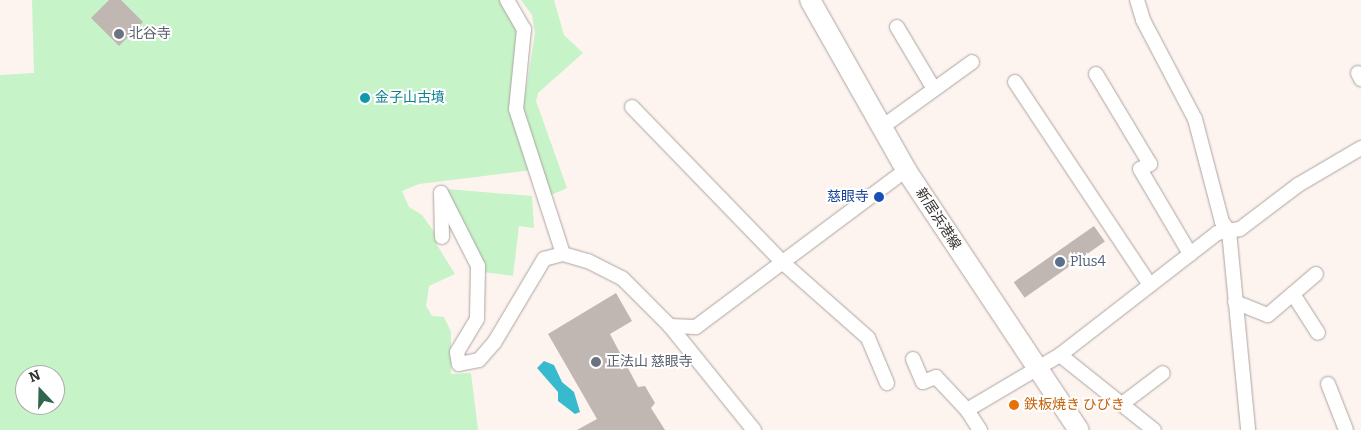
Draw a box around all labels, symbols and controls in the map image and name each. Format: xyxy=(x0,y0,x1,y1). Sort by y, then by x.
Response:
place label: 北谷寺 xyxy=(129,26,171,42)
marker: 北谷寺 xyxy=(113,28,125,40)
place label: 金子山古墳 xyxy=(375,90,445,106)
marker: 金子山古墳 xyxy=(359,92,371,104)
street label: 新居浜港線 xyxy=(912,185,964,253)
place label: 慈眼寺 xyxy=(827,189,869,205)
marker: 慈眼寺 xyxy=(873,191,885,203)
place label: Plus4 xyxy=(1070,254,1106,270)
marker: Plus4 xyxy=(1054,256,1066,268)
place label: 正法山 慈眼寺 xyxy=(606,354,693,370)
marker: 正法山 慈眼寺 xyxy=(590,356,602,368)
north arrow xyxy=(15,365,65,415)
text: N xyxy=(27,367,43,386)
place label: 鉄板焼き ひびき xyxy=(1024,397,1125,413)
marker: 鉄板焼き ひびき xyxy=(1008,399,1020,411)

